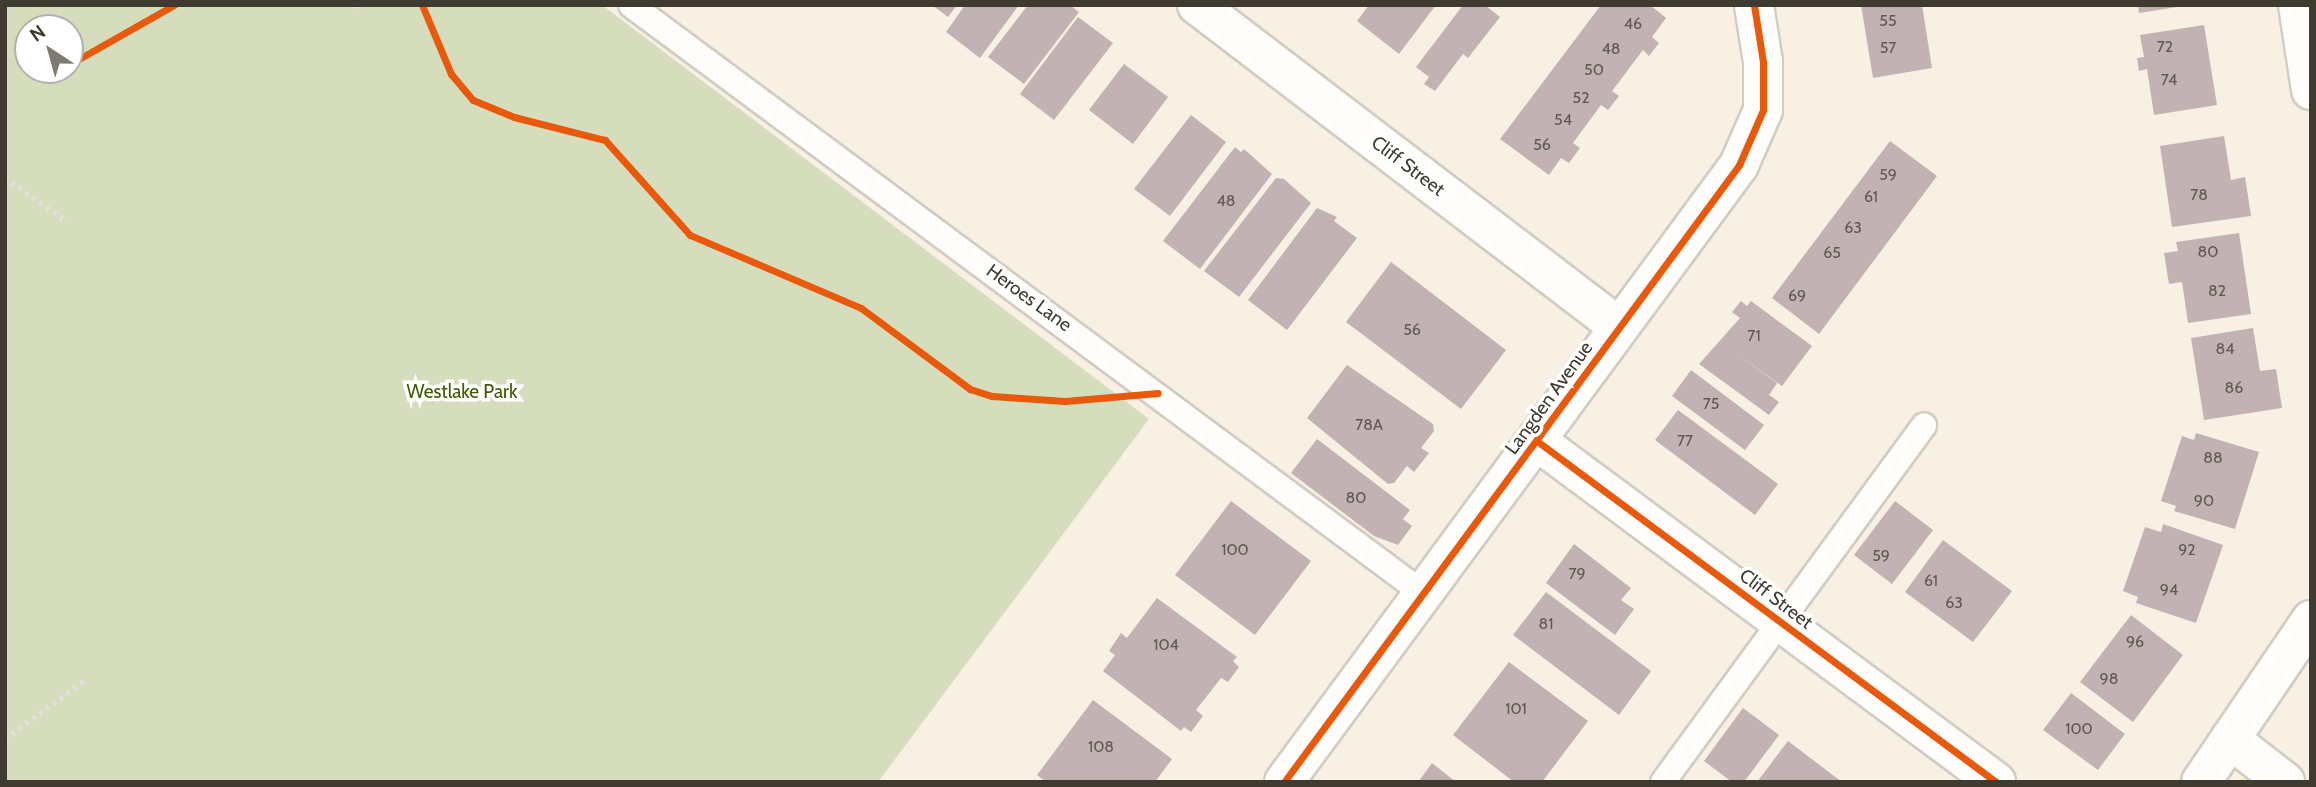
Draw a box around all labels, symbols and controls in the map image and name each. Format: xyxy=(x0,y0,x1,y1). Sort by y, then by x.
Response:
house number: 55 xyxy=(1879,11,1897,31)
north arrow xyxy=(14,14,84,84)
house number: 46 xyxy=(1624,14,1642,34)
text: N xyxy=(25,20,50,46)
house number: 72 xyxy=(2157,37,2173,57)
house number: 57 xyxy=(1880,38,1896,58)
house number: 48 xyxy=(1602,39,1620,59)
house number: 50 xyxy=(1584,60,1604,80)
house number: 74 xyxy=(2161,70,2177,90)
house number: 52 xyxy=(1572,88,1590,108)
house number: 54 xyxy=(1554,110,1572,130)
street label: Cliff Street xyxy=(1367,131,1449,201)
house number: 56 xyxy=(1533,135,1551,155)
house number: 59 xyxy=(1879,165,1897,185)
house number: 78 xyxy=(2190,185,2208,205)
house number: 61 xyxy=(1864,187,1878,207)
house number: 48 xyxy=(1217,191,1235,211)
house number: 63 xyxy=(1844,218,1862,238)
house number: 80 xyxy=(2198,242,2218,262)
house number: 65 xyxy=(1823,243,1841,263)
street label: Heroes Lane xyxy=(982,259,1076,337)
house number: 82 xyxy=(2208,281,2226,301)
house number: 69 xyxy=(1788,286,1806,306)
house number: 56 xyxy=(1403,320,1421,340)
house number: 71 xyxy=(1747,326,1761,346)
street label: Langden Avenue xyxy=(1500,337,1598,459)
house number: 84 xyxy=(2216,339,2234,359)
house number: 86 xyxy=(2225,378,2243,398)
park label: Westlake Park xyxy=(406,381,518,403)
house number: 75 xyxy=(1703,394,1719,414)
house number: 78A xyxy=(1355,415,1383,435)
house number: 77 xyxy=(1677,431,1693,451)
house number: 88 xyxy=(2203,448,2223,468)
house number: 80 xyxy=(1346,488,1366,508)
house number: 90 xyxy=(2194,491,2214,511)
house number: 100 xyxy=(1221,540,1249,560)
house number: 92 xyxy=(2178,540,2196,560)
house number: 59 xyxy=(1872,546,1890,566)
house number: 79 xyxy=(1568,564,1586,584)
street label: Cliff Street xyxy=(1735,564,1817,634)
house number: 61 xyxy=(1924,571,1938,591)
house number: 94 xyxy=(2160,580,2178,600)
house number: 63 xyxy=(1945,593,1963,613)
house number: 81 xyxy=(1539,614,1553,634)
house number: 96 xyxy=(2126,632,2144,652)
house number: 104 xyxy=(1153,635,1179,655)
house number: 98 xyxy=(2100,669,2118,689)
house number: 101 xyxy=(1505,699,1527,719)
house number: 100 xyxy=(2065,719,2093,739)
house number: 108 xyxy=(1088,737,1114,757)

